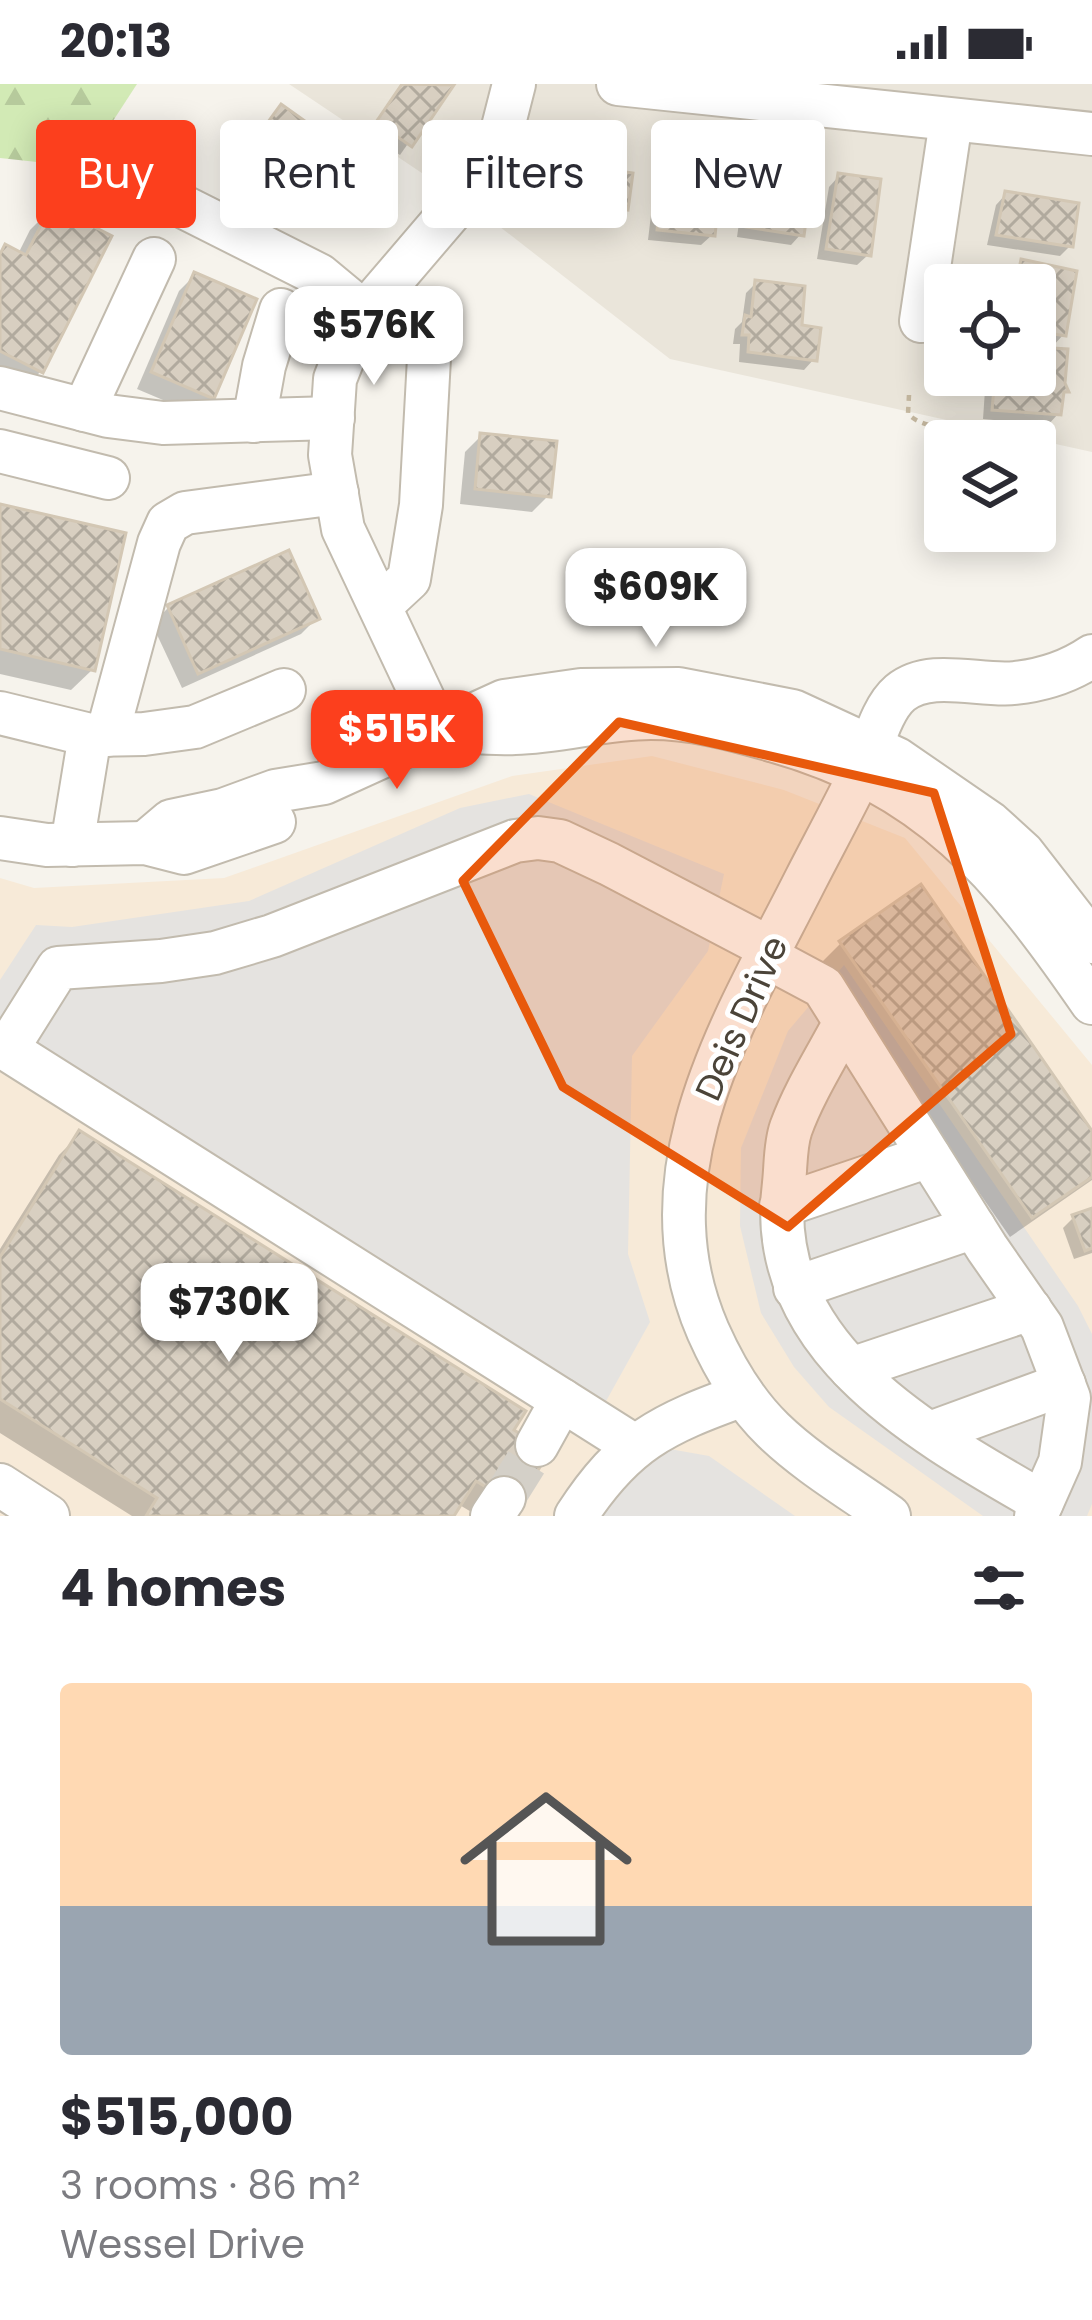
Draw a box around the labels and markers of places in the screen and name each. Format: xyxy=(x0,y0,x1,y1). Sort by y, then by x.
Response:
pin: $576K xyxy=(290,286,458,388)
pin: $609K xyxy=(572,548,740,650)
pin: $515K xyxy=(313,690,481,792)
pin: $730K xyxy=(145,1263,313,1365)

